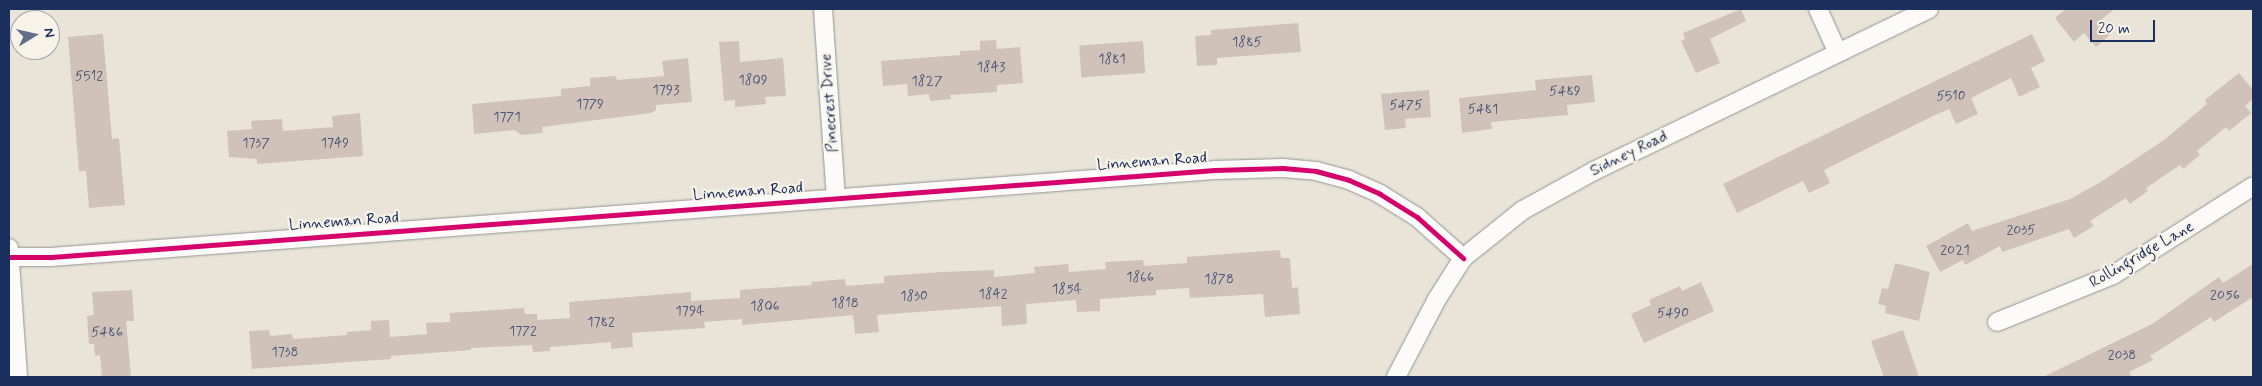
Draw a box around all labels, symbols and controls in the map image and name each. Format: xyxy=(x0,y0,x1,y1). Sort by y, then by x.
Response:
north arrow xyxy=(10,10,60,60)
scale bar xyxy=(2092,10,2157,42)
text: 20 m xyxy=(2098,19,2130,39)
text: N xyxy=(39,27,58,39)
house number: 1885 xyxy=(1232,34,1262,50)
house number: 1881 xyxy=(1098,51,1126,67)
street label: Pinecrest Drive xyxy=(817,53,843,153)
house number: 1843 xyxy=(977,59,1005,75)
house number: 5512 xyxy=(75,68,103,84)
house number: 1809 xyxy=(738,72,768,88)
house number: 1827 xyxy=(912,73,942,89)
house number: 1793 xyxy=(653,82,679,98)
house number: 5489 xyxy=(1549,83,1581,99)
house number: 5510 xyxy=(1936,88,1966,104)
house number: 1779 xyxy=(576,96,604,112)
house number: 5475 xyxy=(1389,97,1423,113)
house number: 5481 xyxy=(1468,101,1498,117)
house number: 1771 xyxy=(493,109,521,125)
street label: Sidney Road xyxy=(1587,127,1671,181)
house number: 1737 xyxy=(242,135,270,151)
house number: 1749 xyxy=(321,135,349,151)
street label: Linneman Road xyxy=(1097,149,1207,175)
street label: Linneman Road xyxy=(693,179,803,205)
street label: Linneman Road xyxy=(289,209,399,235)
street label: Rollingridge Lane xyxy=(2087,218,2197,292)
house number: 2035 xyxy=(2007,222,2035,238)
house number: 2021 xyxy=(1940,242,1970,258)
house number: 1866 xyxy=(1126,269,1154,285)
house number: 1878 xyxy=(1204,271,1234,287)
house number: 1854 xyxy=(1052,281,1082,297)
house number: 1842 xyxy=(978,286,1008,302)
house number: 2056 xyxy=(2210,287,2240,303)
house number: 1830 xyxy=(900,288,928,304)
house number: 1818 xyxy=(831,295,859,311)
house number: 1806 xyxy=(750,298,780,314)
house number: 1794 xyxy=(676,303,704,319)
house number: 5490 xyxy=(1657,305,1689,321)
house number: 1782 xyxy=(587,314,615,330)
house number: 1772 xyxy=(509,323,537,339)
house number: 5486 xyxy=(91,324,123,340)
house number: 1738 xyxy=(272,344,298,360)
house number: 2038 xyxy=(2108,347,2136,363)

